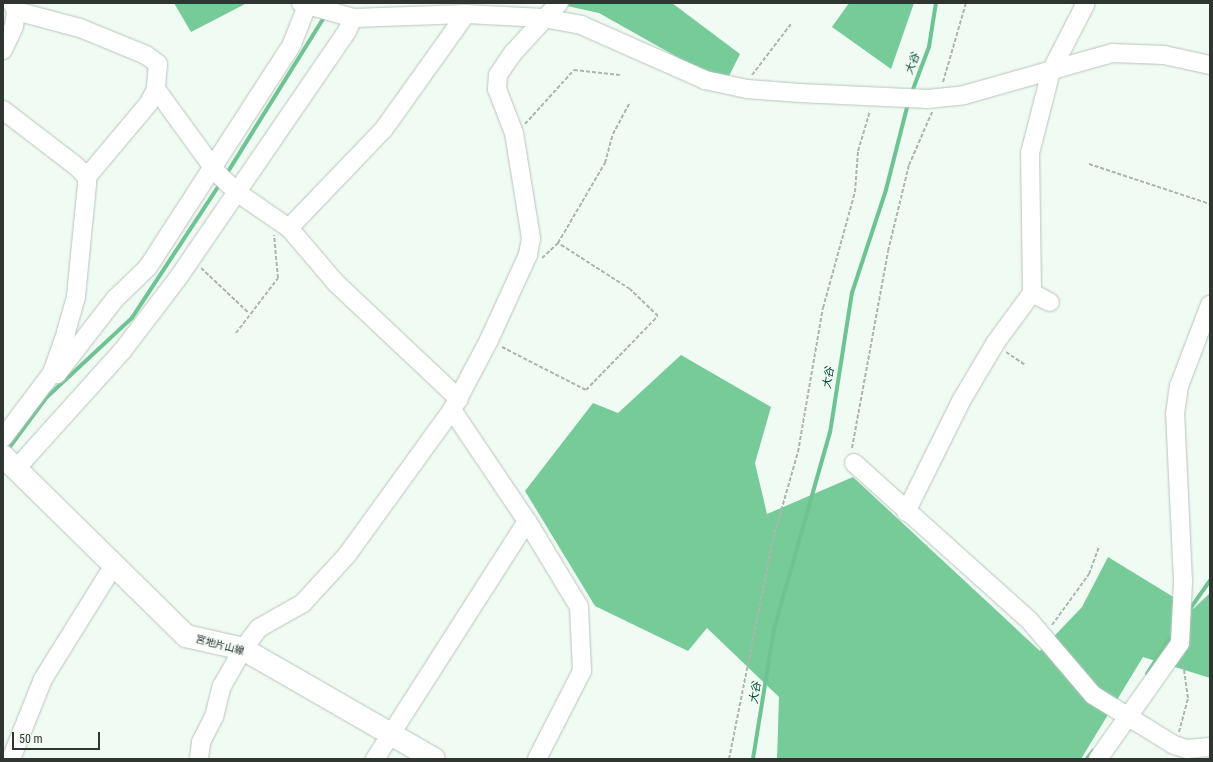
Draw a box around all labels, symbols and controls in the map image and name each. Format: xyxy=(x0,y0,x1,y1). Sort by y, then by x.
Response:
water label: 大谷 xyxy=(903,51,923,77)
water label: 大谷 xyxy=(821,366,837,390)
street label: 宮地片山線 xyxy=(194,633,246,657)
water label: 大谷 xyxy=(748,681,764,705)
scale bar xyxy=(14,724,102,750)
text: 50 m xyxy=(19,732,43,746)

